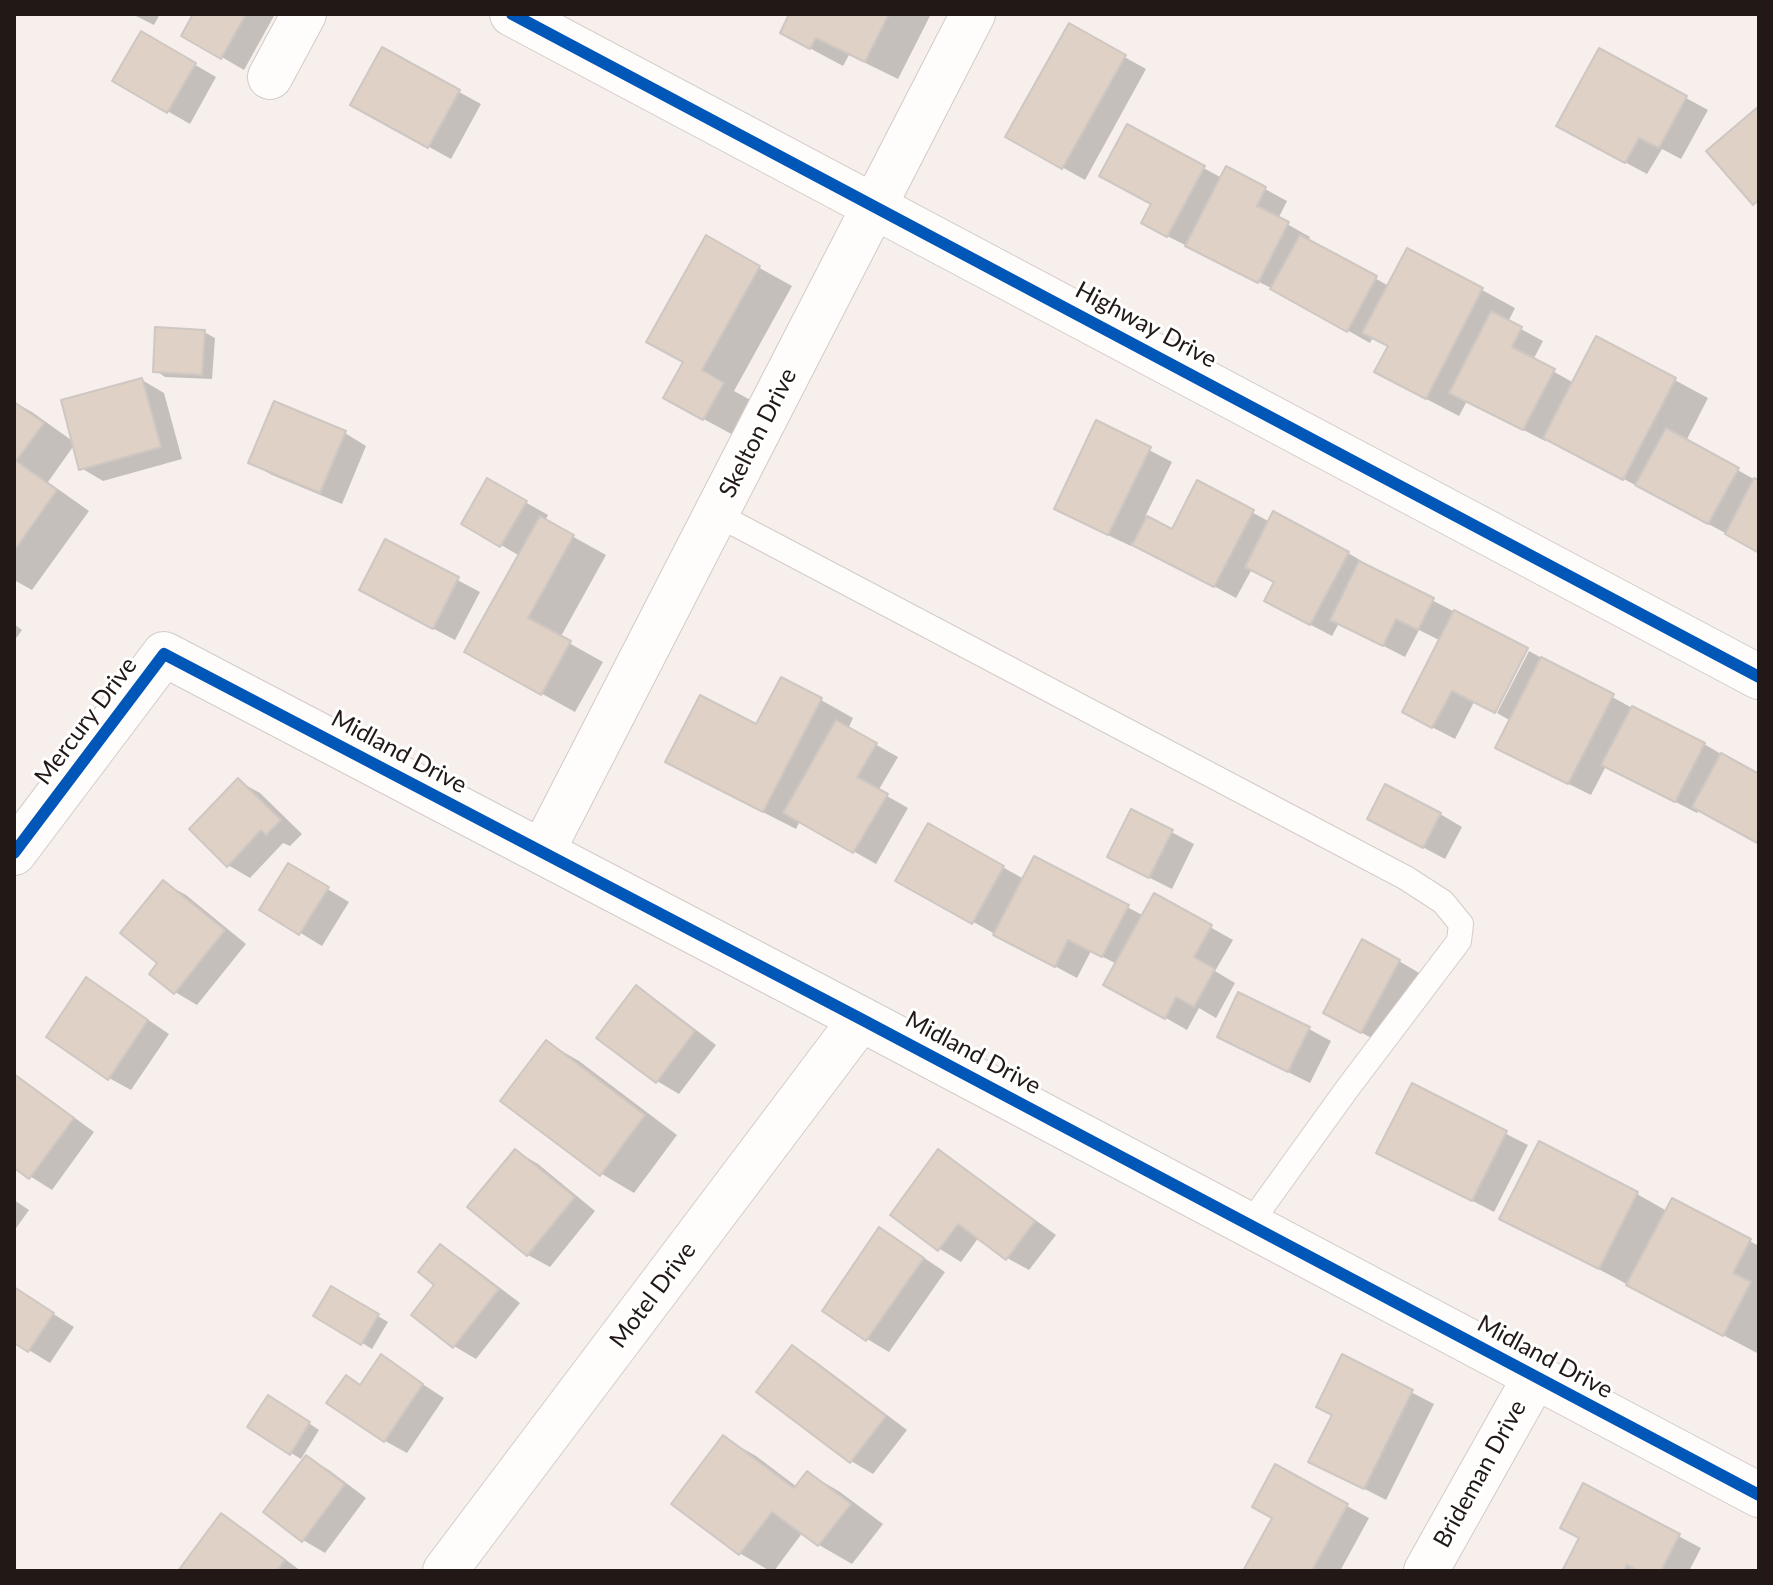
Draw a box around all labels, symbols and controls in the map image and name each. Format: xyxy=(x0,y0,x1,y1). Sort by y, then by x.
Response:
street label: Highway Drive xyxy=(1070,276,1222,374)
street label: Skelton Drive xyxy=(713,363,803,503)
street label: Mercury Drive xyxy=(29,652,143,790)
street label: Midland Drive xyxy=(326,704,472,800)
street label: Midland Drive xyxy=(900,1005,1046,1101)
street label: Motel Drive xyxy=(604,1236,702,1354)
street label: Midland Drive xyxy=(1472,1309,1618,1405)
street label: Brideman Drive xyxy=(1428,1395,1532,1553)

